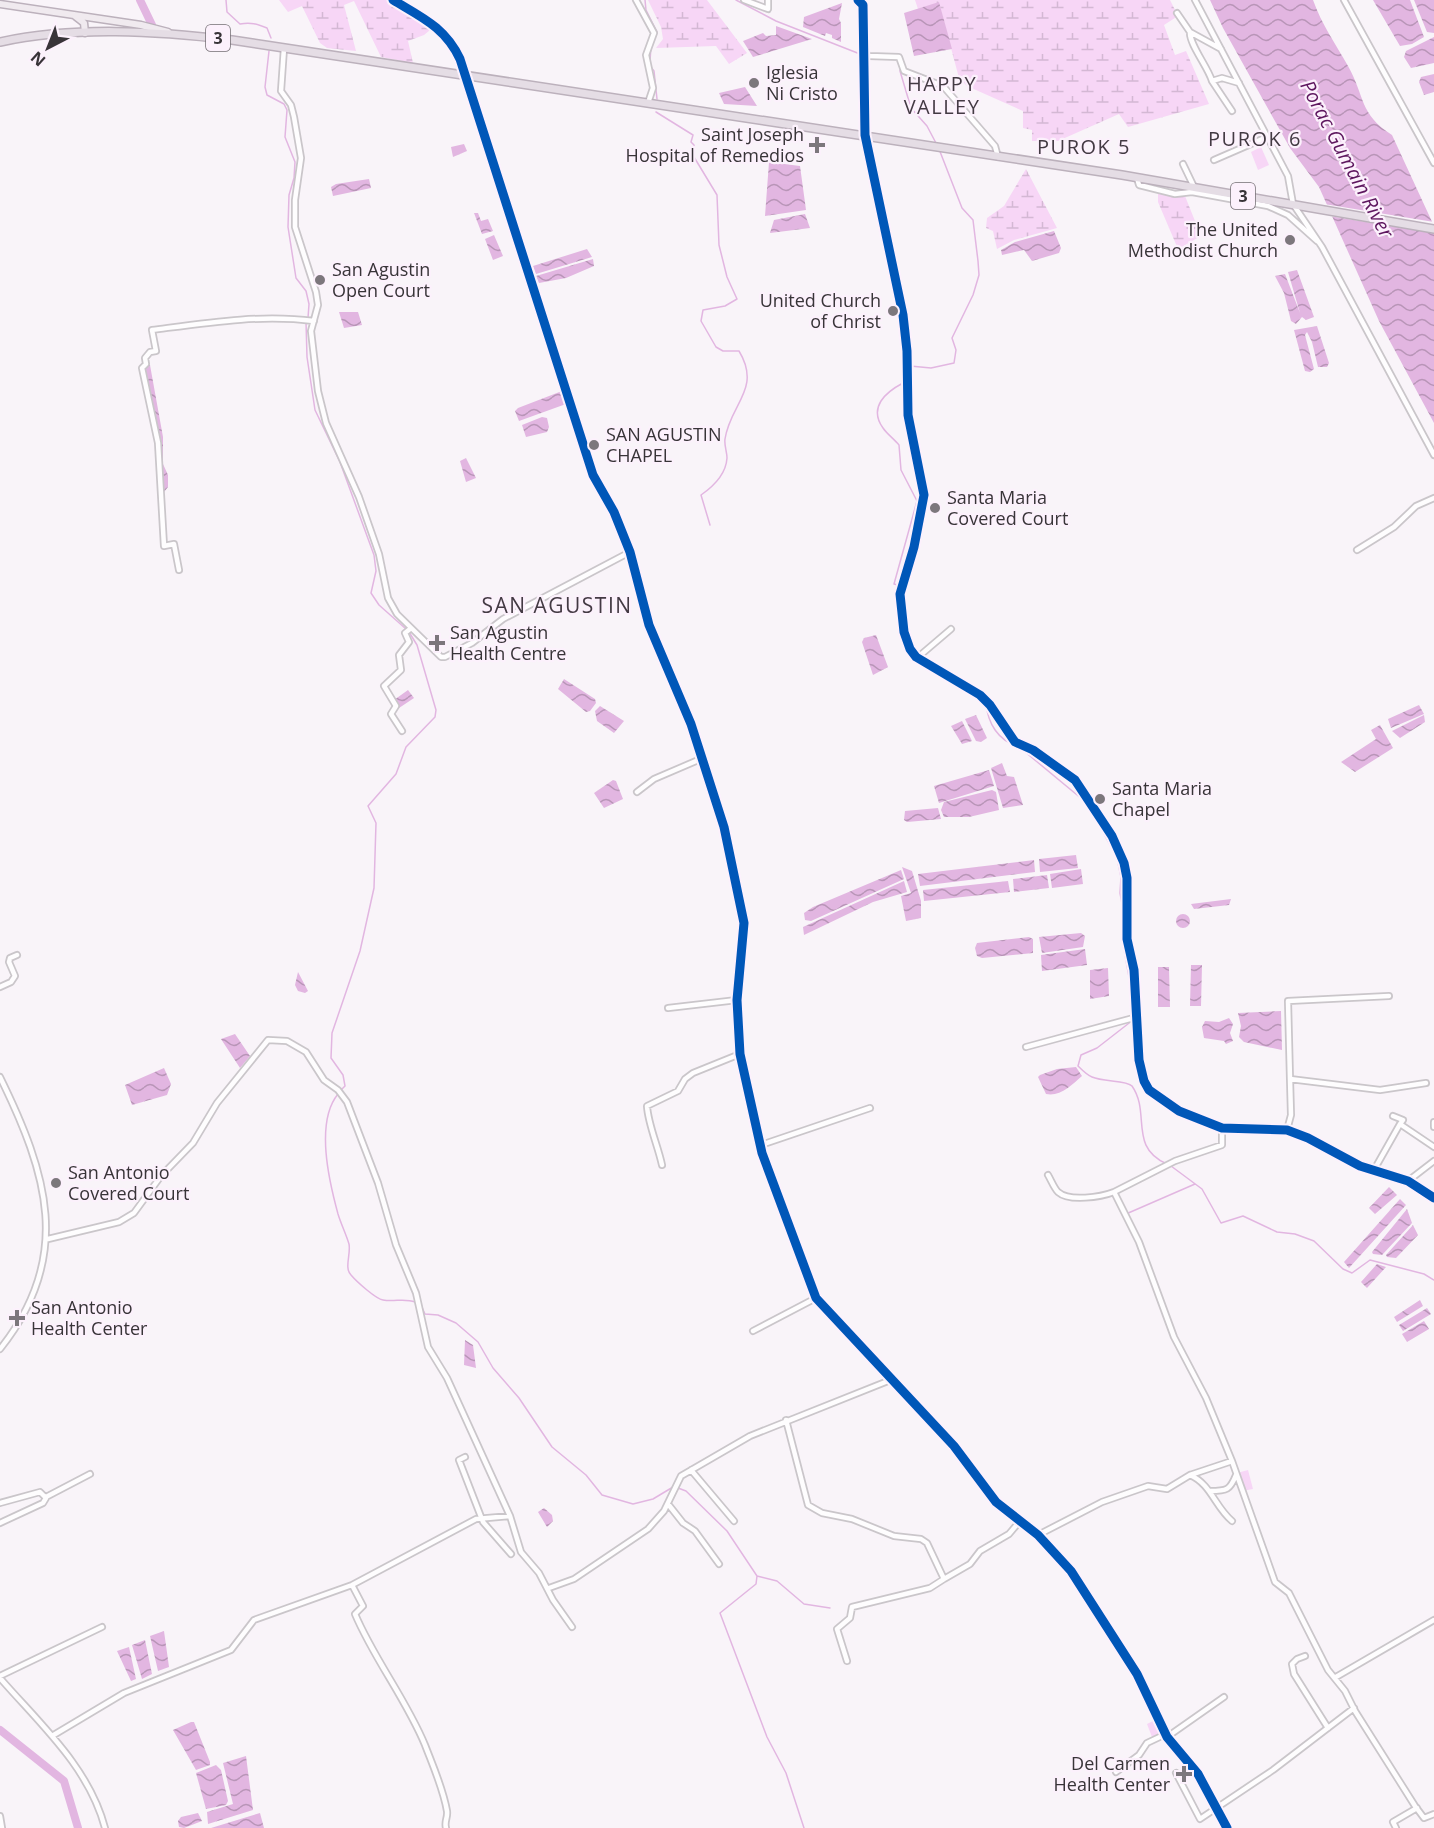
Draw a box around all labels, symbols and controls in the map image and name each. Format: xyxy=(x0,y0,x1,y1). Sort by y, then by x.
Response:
north arrow xyxy=(18,18,78,78)
road number: 3 xyxy=(206,25,230,51)
text: N xyxy=(26,47,50,72)
place label: Iglesia Ni Cristo xyxy=(766,60,838,105)
district label: HAPPY VALLEY xyxy=(904,70,980,120)
water label: Porac Gumain River xyxy=(1294,75,1401,243)
marker: Iglesia Ni Cristo xyxy=(747,76,761,90)
place label: Saint Joseph Hospital of Remedios xyxy=(626,122,804,167)
district label: PUROK 6 xyxy=(1208,125,1302,152)
district label: PUROK 5 xyxy=(1037,133,1131,160)
marker: Saint Joseph Hospital of Remedios xyxy=(808,136,826,154)
road number: 3 xyxy=(1231,183,1255,209)
place label: The United Methodist Church xyxy=(1128,217,1278,262)
marker: The United Methodist Church xyxy=(1283,233,1297,247)
place label: San Agustin Open Court xyxy=(332,257,430,302)
marker: San Agustin Open Court xyxy=(313,273,327,287)
place label: United Church of Christ xyxy=(760,288,881,333)
marker: United Church of Christ xyxy=(886,304,900,318)
place label: SAN AGUSTIN CHAPEL xyxy=(606,422,721,467)
marker: SAN AGUSTIN CHAPEL xyxy=(587,438,601,452)
place label: Santa Maria Covered Court xyxy=(947,485,1068,530)
marker: Santa Maria Covered Court xyxy=(928,501,942,515)
district label: SAN AGUSTIN xyxy=(481,591,633,619)
place label: San Agustin Health Centre xyxy=(450,620,566,665)
marker: San Agustin Health Centre xyxy=(428,634,446,652)
place label: Santa Maria Chapel xyxy=(1112,776,1212,821)
marker: Santa Maria Chapel xyxy=(1093,792,1107,806)
place label: San Antonio Covered Court xyxy=(68,1160,189,1205)
marker: San Antonio Covered Court xyxy=(49,1176,63,1190)
place label: San Antonio Health Center xyxy=(31,1295,148,1340)
marker: San Antonio Health Center xyxy=(8,1309,26,1327)
place label: Del Carmen Health Center xyxy=(1054,1751,1171,1796)
marker: Del Carmen Health Center xyxy=(1175,1765,1193,1783)

